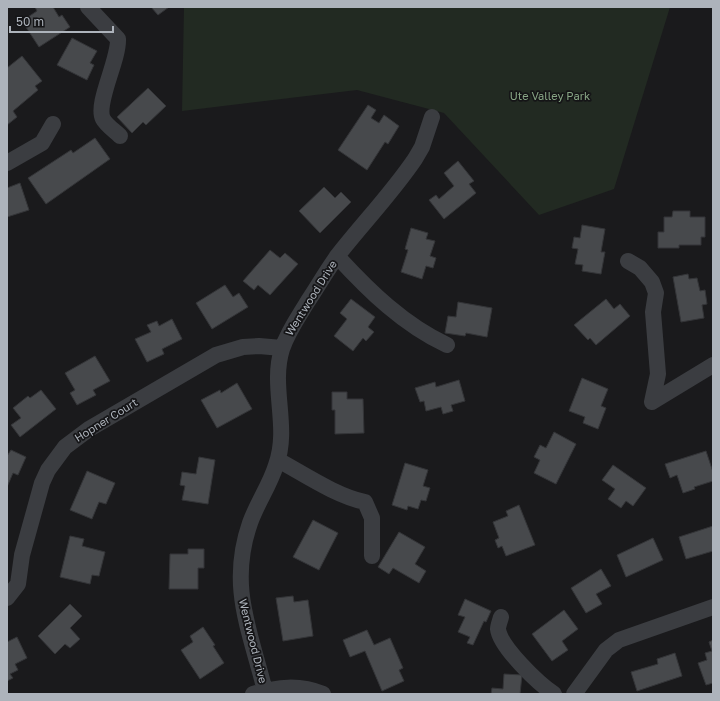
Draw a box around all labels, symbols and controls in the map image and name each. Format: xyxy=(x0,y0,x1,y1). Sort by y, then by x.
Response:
scale bar xyxy=(10,8,113,34)
text: 50 m xyxy=(16,14,44,29)
park label: Ute Valley Park xyxy=(510,89,590,102)
street label: Wentwood Drive xyxy=(282,258,339,338)
street label: Hopner Court xyxy=(72,395,140,444)
street label: Wentwood Drive xyxy=(237,597,270,684)

